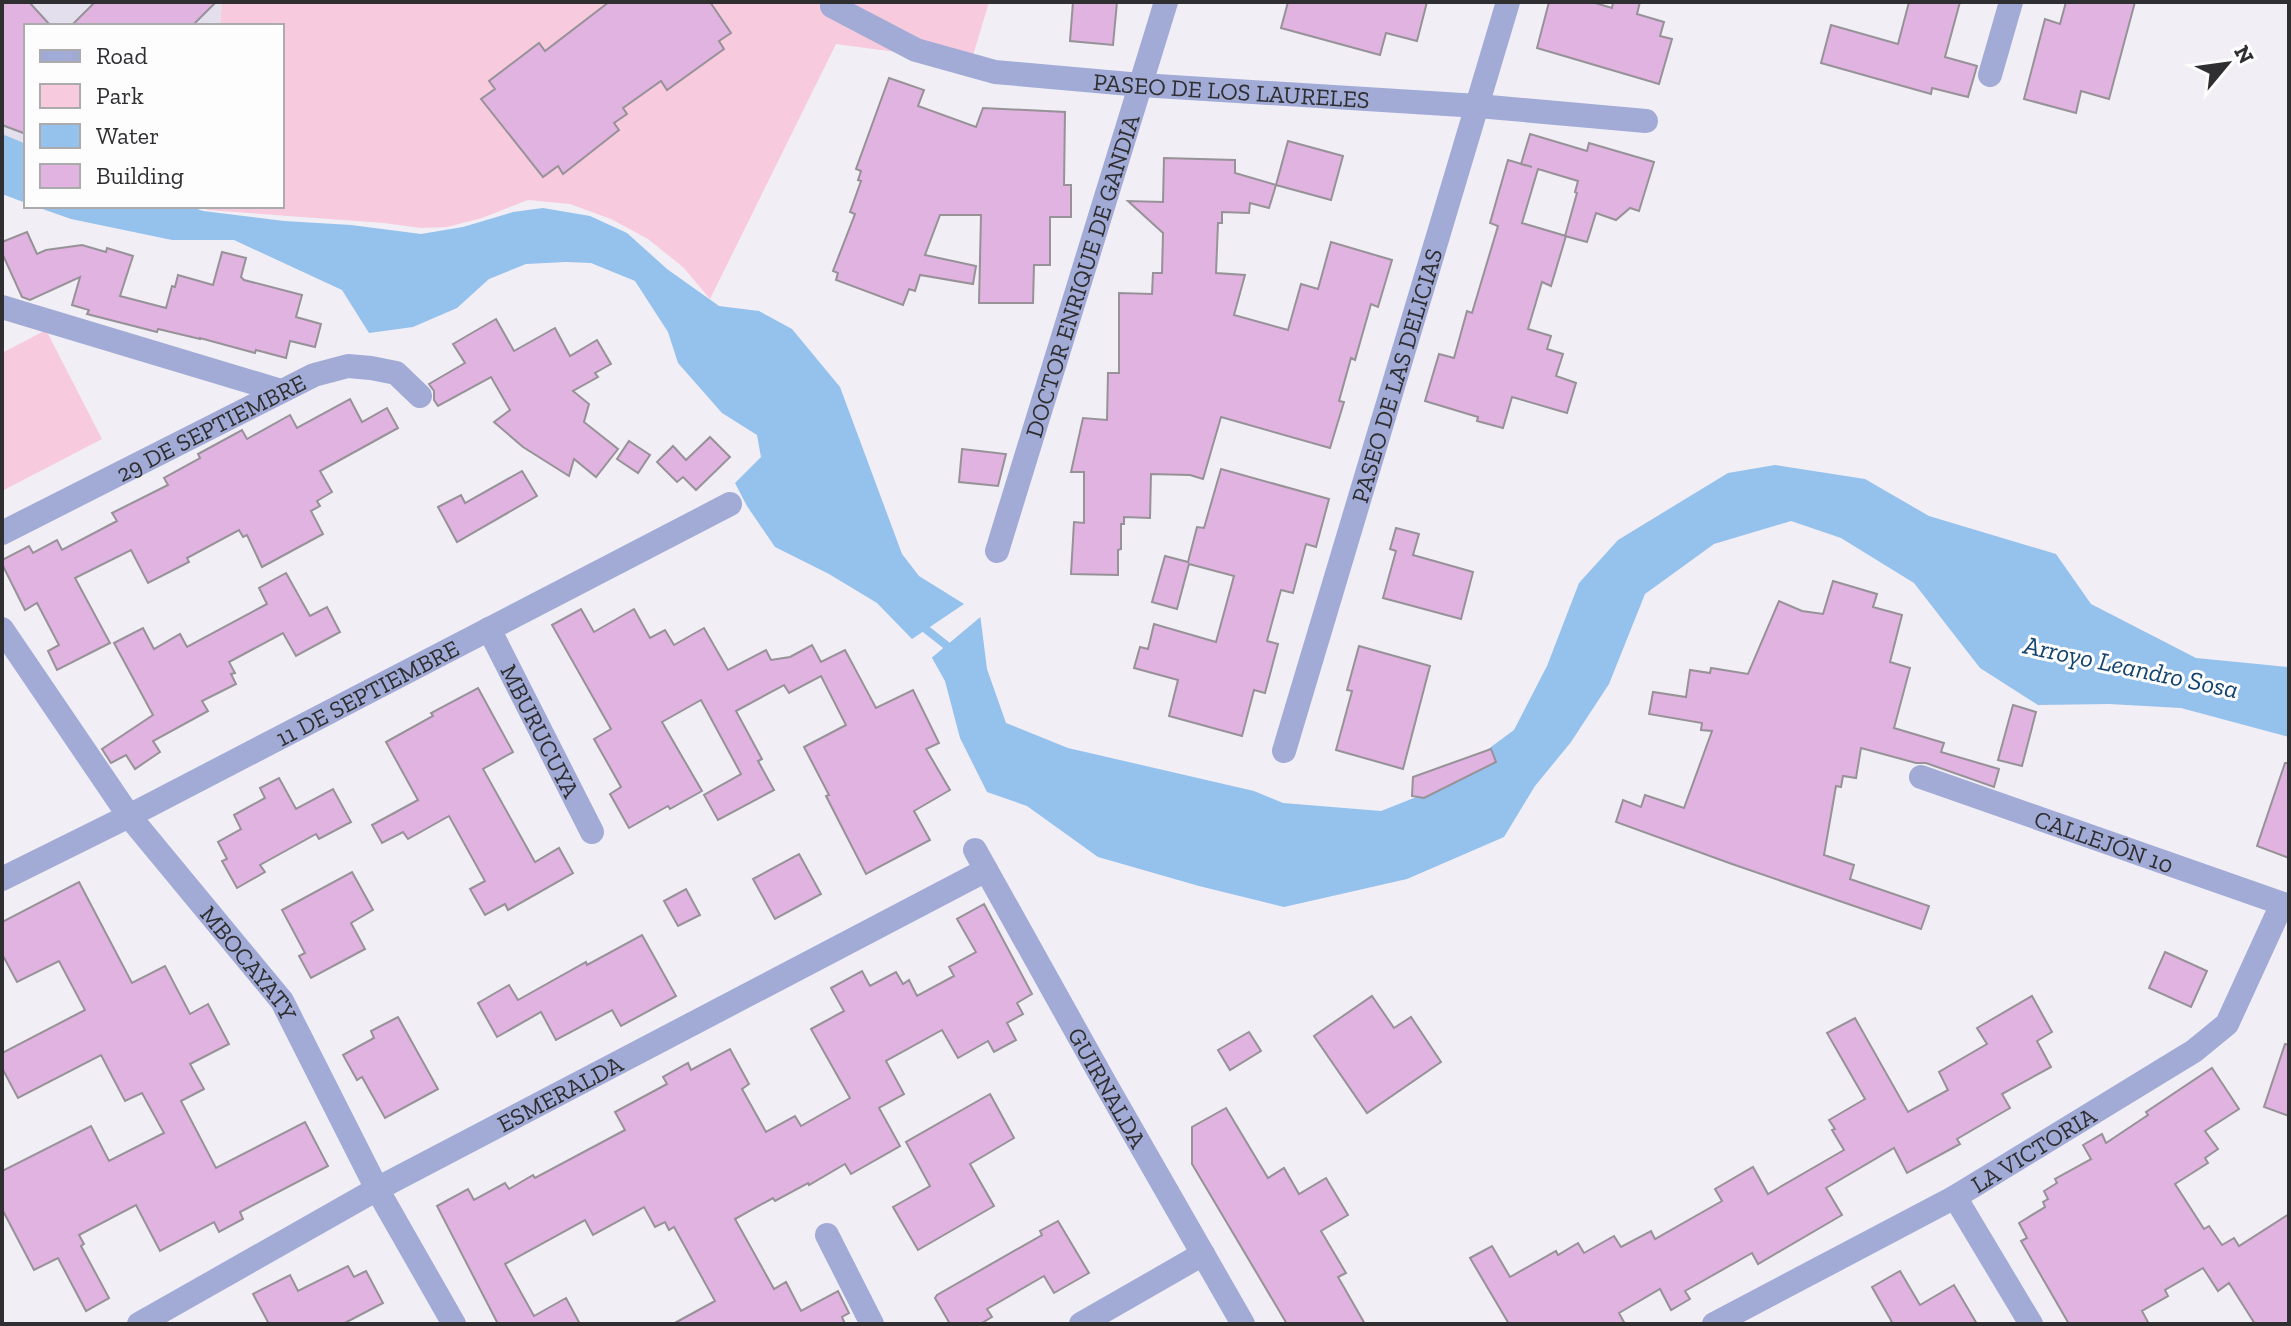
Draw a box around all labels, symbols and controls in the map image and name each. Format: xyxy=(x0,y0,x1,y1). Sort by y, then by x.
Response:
legend xyxy=(24,24,284,208)
north arrow xyxy=(2187,24,2267,104)
text: Road xyxy=(96,41,148,70)
text: N xyxy=(2228,41,2260,69)
street label: PASEO DE LOS LAURELES xyxy=(1092,66,1370,114)
text: Park xyxy=(96,81,144,110)
street label: DOCTOR ENRIQUE DE GANDIA xyxy=(1018,110,1145,441)
text: Water xyxy=(96,121,159,150)
text: Building xyxy=(96,161,184,190)
street label: PASEO DE LAS DELICIAS xyxy=(1345,245,1448,506)
street label: 29 DE SEPTIEMBRE xyxy=(111,367,310,487)
water label: Arroyo Leandro Sosa xyxy=(2020,628,2241,705)
street label: 11 DE SEPTIEMBRE xyxy=(271,633,463,752)
street label: MBURUCUYA xyxy=(495,659,587,803)
street label: CALLEJÓN 10 xyxy=(2031,803,2178,879)
street label: MBOCAYATY xyxy=(195,900,304,1025)
street label: GUIRNALDA xyxy=(1062,1022,1154,1153)
street label: ESMERALDA xyxy=(492,1048,628,1138)
street label: LA VICTORIA xyxy=(1965,1100,2101,1198)

